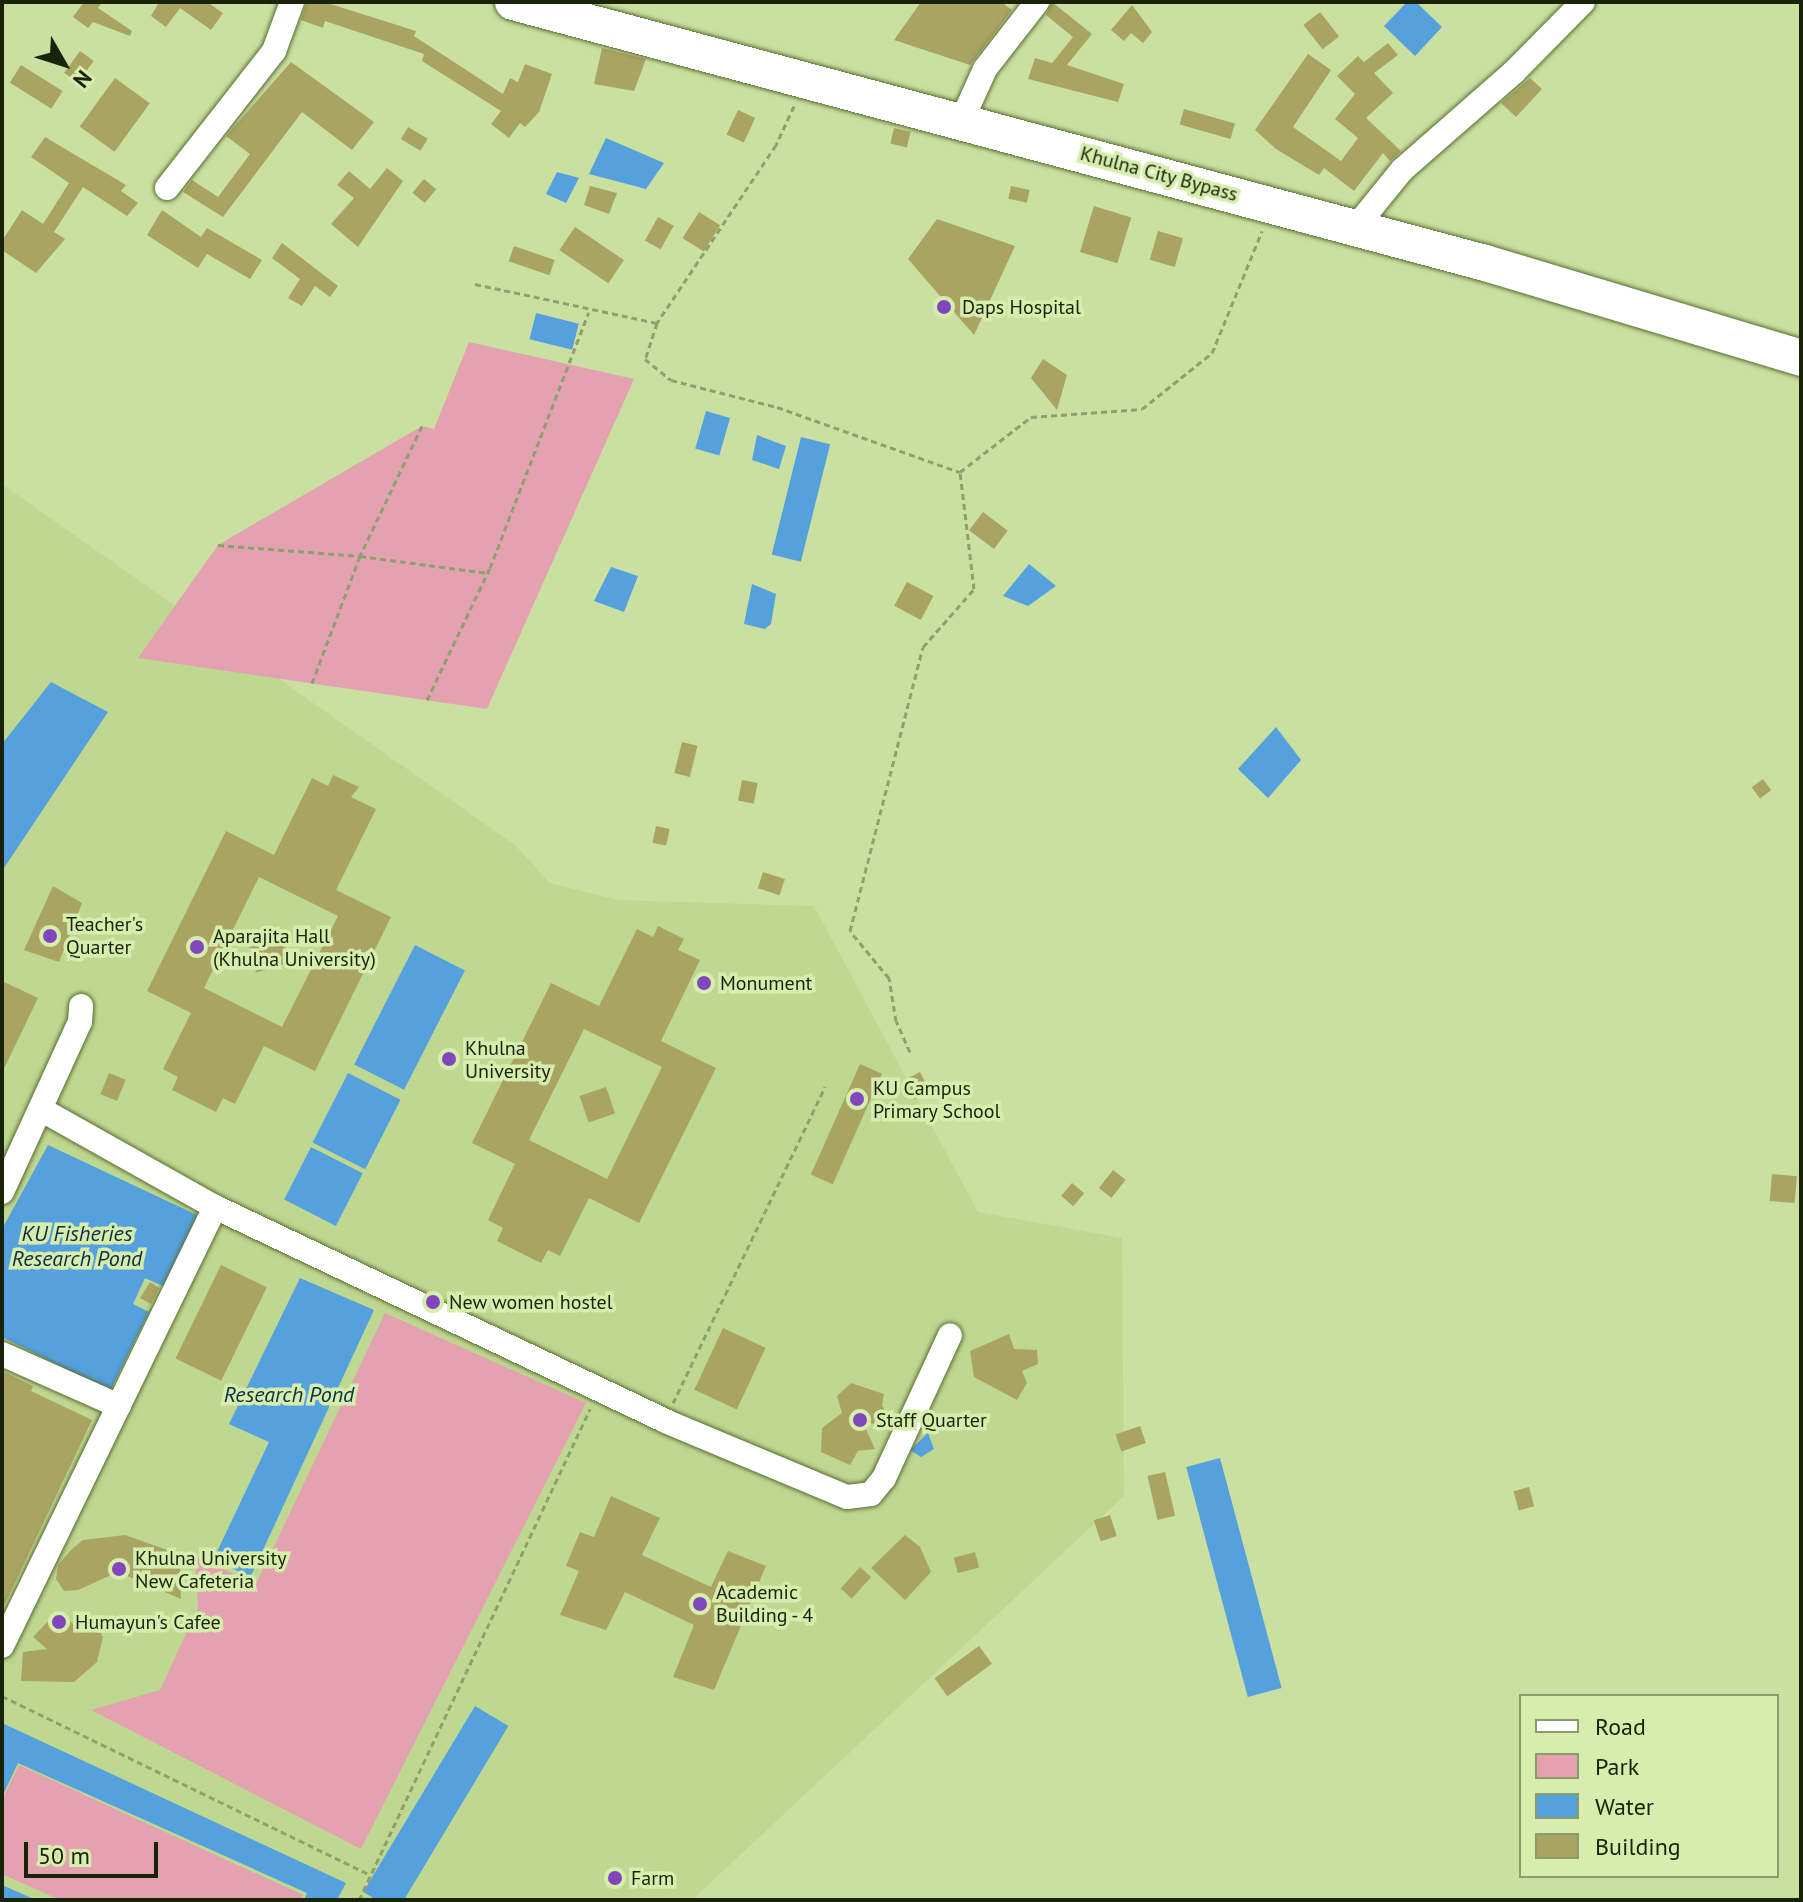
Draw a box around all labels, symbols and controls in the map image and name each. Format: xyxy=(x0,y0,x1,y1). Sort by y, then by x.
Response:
north arrow xyxy=(24,24,104,104)
text: N xyxy=(67,65,98,94)
street label: Khulna City Bypass xyxy=(1077,141,1241,207)
place label: Daps Hospital xyxy=(962,295,1081,319)
marker: Daps Hospital xyxy=(933,296,955,318)
place label: Teacher's Quarter xyxy=(66,912,143,959)
place label: Aparajita Hall (Khulna University) xyxy=(213,924,376,971)
marker: Teacher's Quarter xyxy=(41,927,59,945)
marker: Aparajita Hall (Khulna University) xyxy=(188,938,206,956)
place label: Monument xyxy=(720,971,812,995)
marker: Monument xyxy=(695,974,713,992)
place label: Khulna University xyxy=(465,1036,551,1083)
marker: Khulna University xyxy=(440,1050,458,1068)
place label: KU Campus Primary School xyxy=(873,1076,1001,1123)
marker: KU Campus Primary School xyxy=(848,1090,866,1108)
water label: KU Fisheries Research Pond xyxy=(12,1220,142,1272)
place label: New women hostel xyxy=(449,1290,613,1314)
marker: New women hostel xyxy=(424,1293,442,1311)
water label: Research Pond xyxy=(224,1382,354,1408)
place label: Staff Quarter xyxy=(876,1408,987,1432)
marker: Staff Quarter xyxy=(851,1411,869,1429)
place label: Khulna University New Cafeteria xyxy=(135,1546,287,1593)
marker: Khulna University New Cafeteria xyxy=(110,1560,128,1578)
place label: Academic Building - 4 xyxy=(716,1580,816,1627)
marker: Academic Building - 4 xyxy=(691,1595,709,1613)
place label: Humayun's Cafee xyxy=(75,1610,221,1634)
marker: Humayun's Cafee xyxy=(50,1613,68,1631)
legend xyxy=(1519,1694,1779,1878)
text: Road xyxy=(1595,1711,1646,1742)
text: Park xyxy=(1595,1751,1639,1782)
text: Water xyxy=(1595,1791,1654,1822)
scale bar xyxy=(28,1826,162,1876)
text: Building xyxy=(1595,1831,1681,1862)
text: 50 m xyxy=(38,1840,90,1871)
place label: Farm xyxy=(631,1866,674,1890)
marker: Farm xyxy=(606,1869,624,1887)

